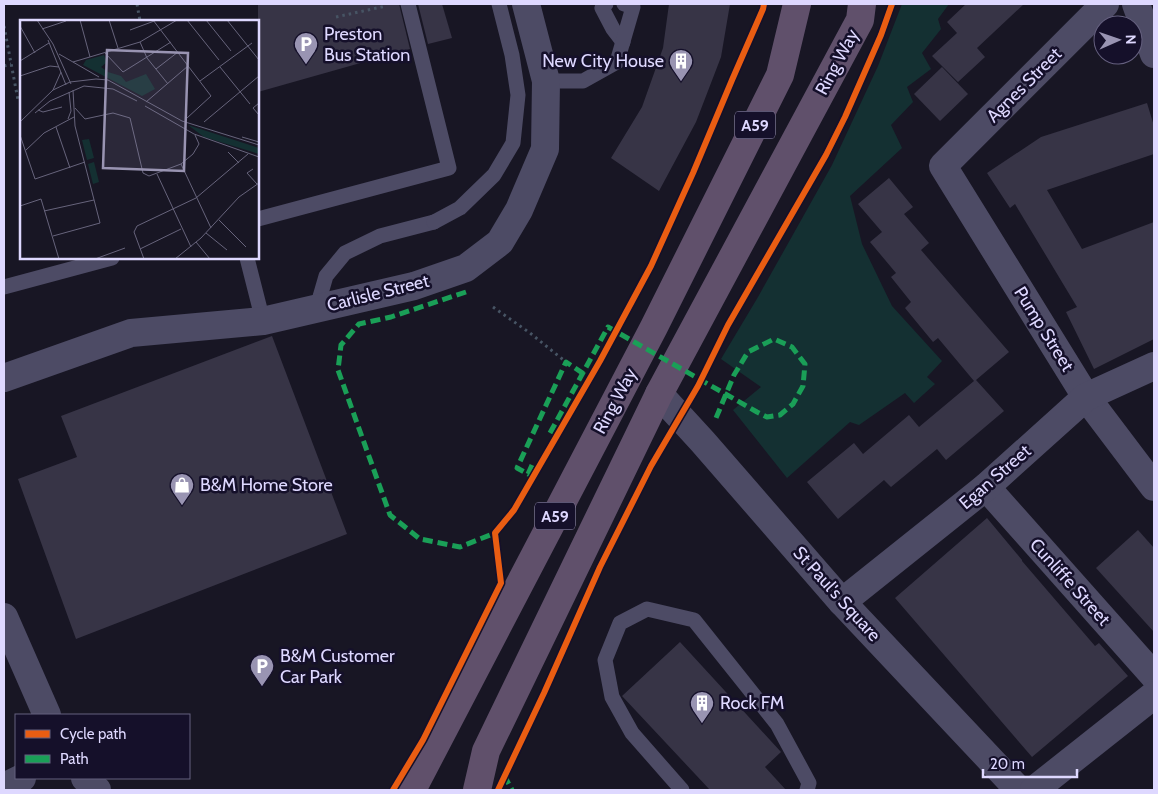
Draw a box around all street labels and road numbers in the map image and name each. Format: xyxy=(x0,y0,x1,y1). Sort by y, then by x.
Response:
street label: Ring Way xyxy=(811,25,863,99)
street label: Agnes Street xyxy=(982,43,1066,127)
road number: A59 xyxy=(735,112,775,138)
street label: Carlisle Street xyxy=(325,270,431,316)
street label: Pump Street xyxy=(1009,283,1079,375)
street label: Ring Way xyxy=(589,364,641,438)
street label: Egan Street xyxy=(955,440,1035,514)
road number: A59 xyxy=(535,502,575,530)
street label: Cunliffe Street xyxy=(1025,534,1115,630)
street label: St Paul's Square xyxy=(789,542,885,646)

